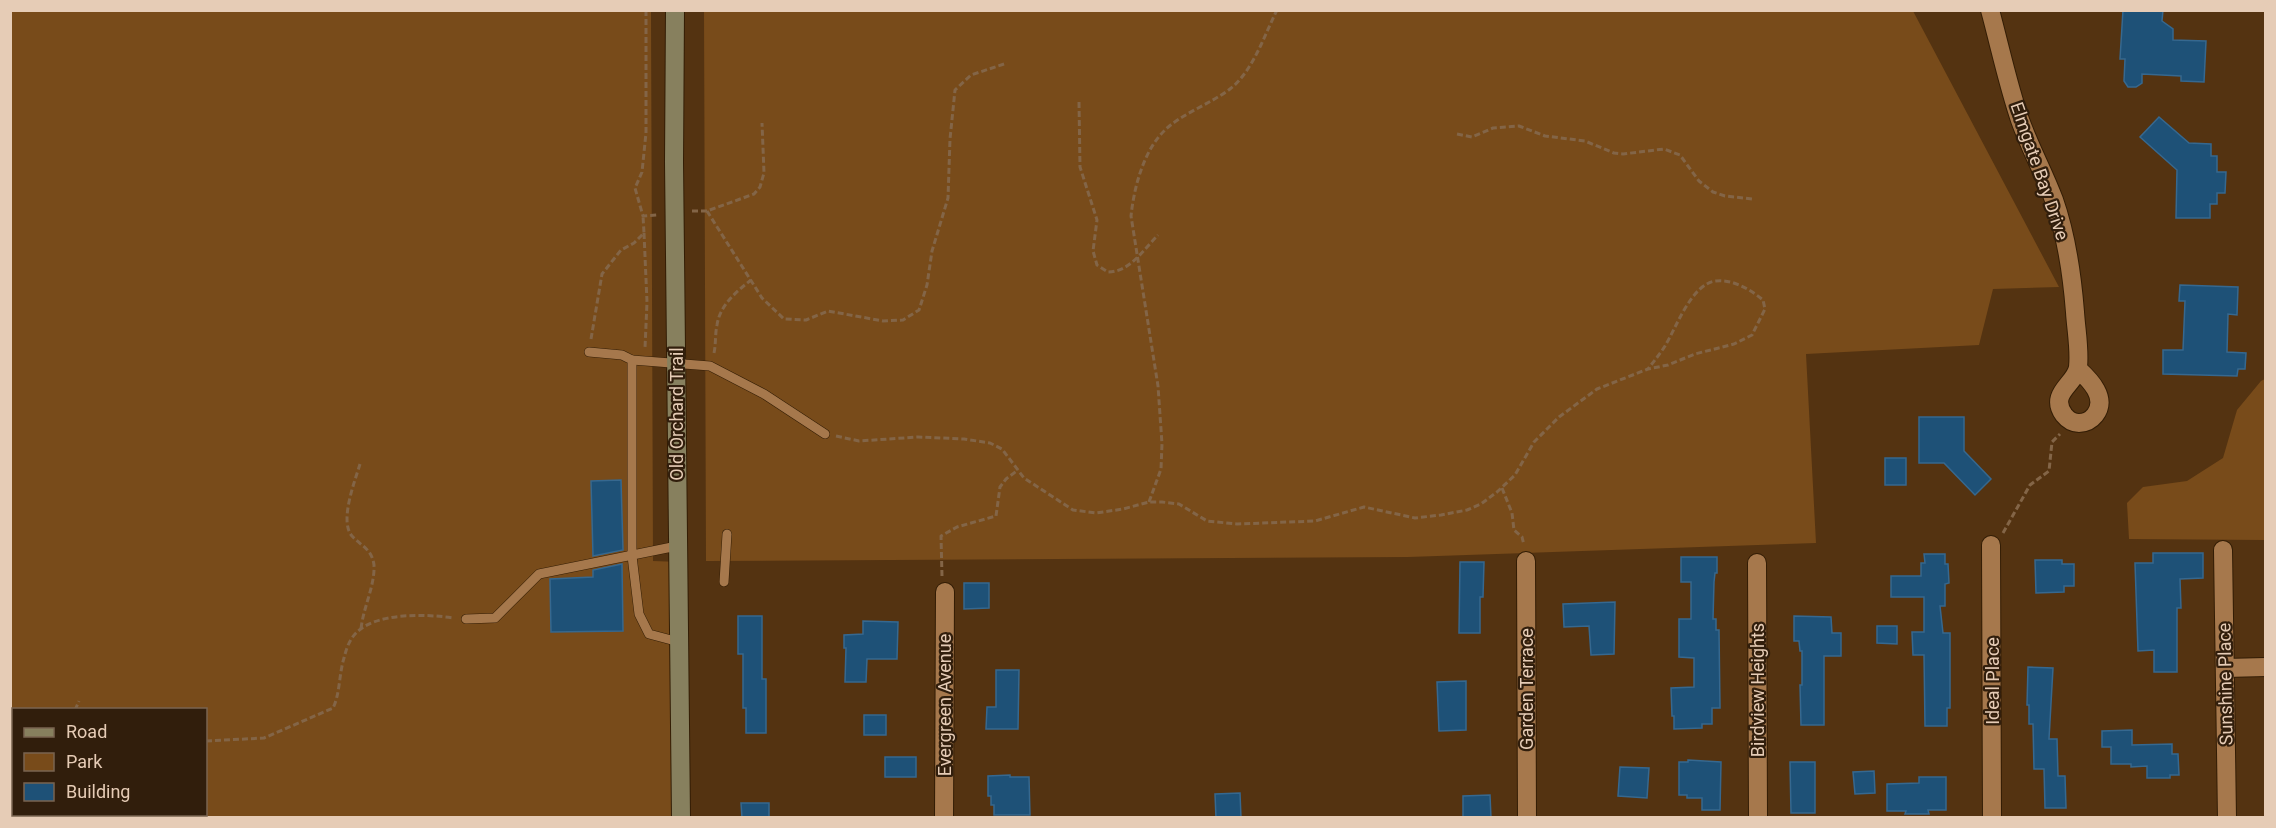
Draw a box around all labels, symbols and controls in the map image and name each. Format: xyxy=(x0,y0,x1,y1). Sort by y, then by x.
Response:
street label: Elmgate Bay Drive xyxy=(2007,99,2073,243)
street label: Old Orchard Trail xyxy=(666,347,687,481)
street label: Birdview Heights xyxy=(1747,623,1768,757)
street label: Sunshine Place xyxy=(2213,623,2237,745)
street label: Garden Terrace xyxy=(1516,628,1537,750)
street label: Evergreen Avenue xyxy=(934,634,955,776)
street label: Ideal Place xyxy=(1982,637,2003,725)
legend xyxy=(12,708,207,816)
text: Road xyxy=(66,721,107,742)
text: Park xyxy=(66,751,103,772)
text: Building xyxy=(66,781,130,802)

